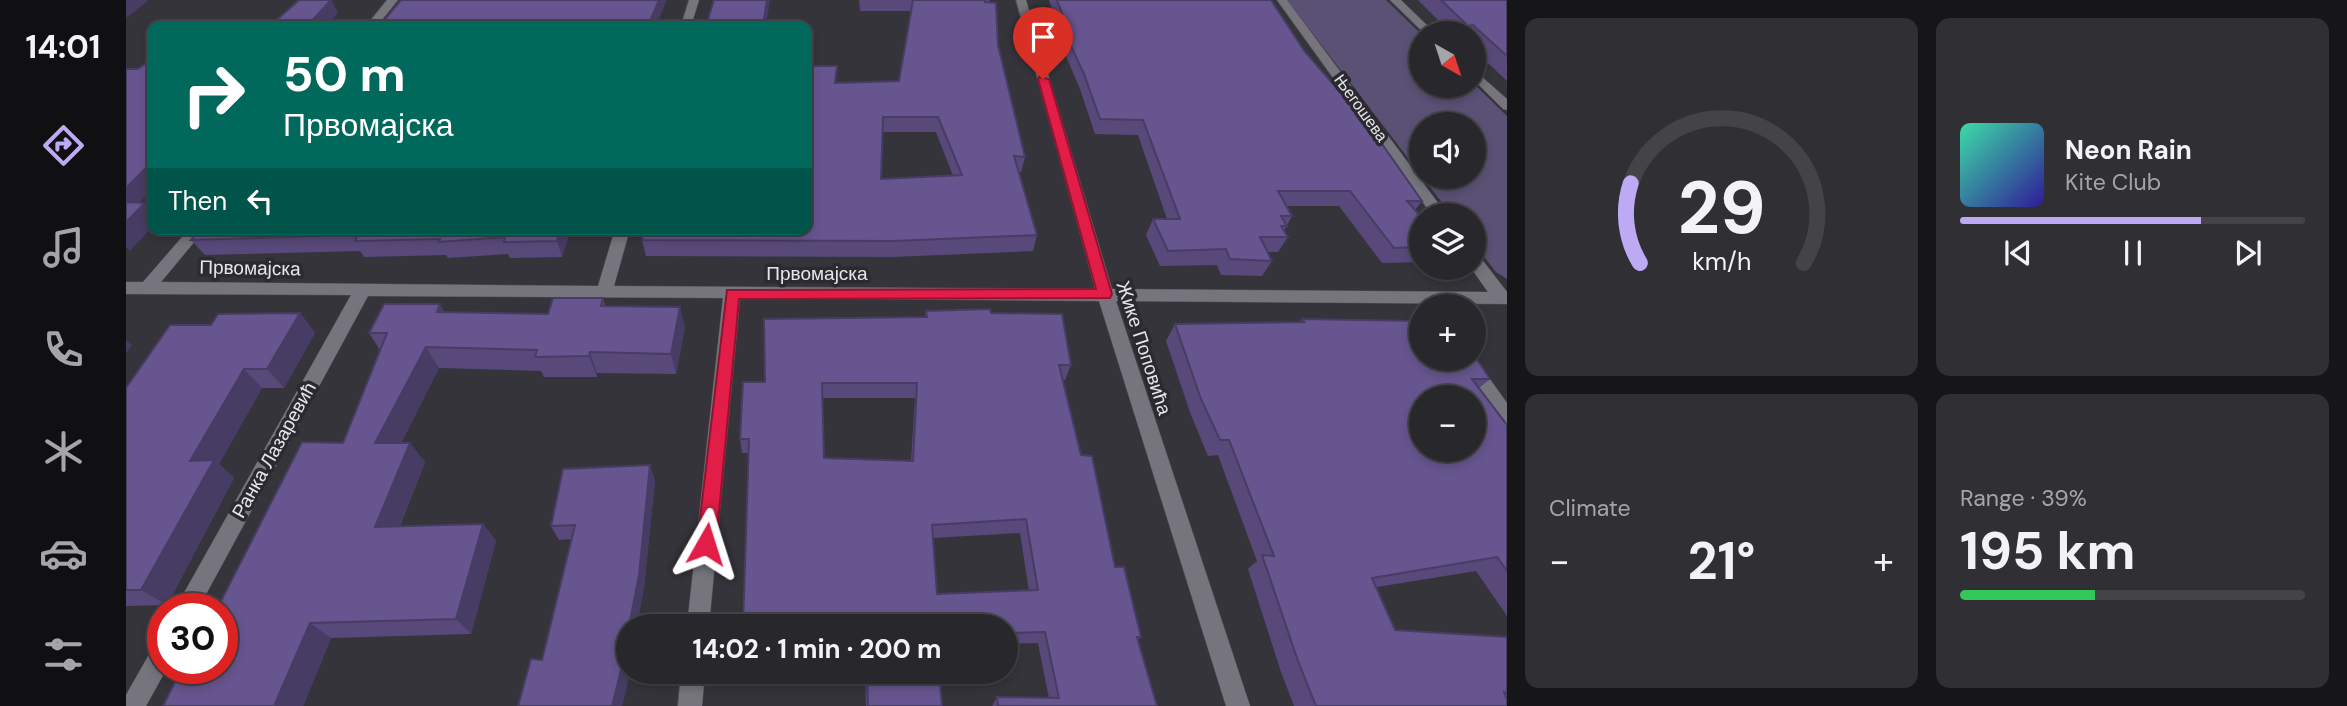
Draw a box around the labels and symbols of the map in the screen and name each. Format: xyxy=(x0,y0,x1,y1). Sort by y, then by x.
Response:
pin xyxy=(1013,7,1073,79)
north arrow xyxy=(1409,21,1486,98)
street label: Његошева xyxy=(1329,70,1393,146)
street label: Првомајска xyxy=(199,255,301,281)
street label: Првомајска xyxy=(766,261,868,286)
street label: Жике Поповића xyxy=(1111,278,1178,418)
street label: Ранка Лазаревић xyxy=(226,377,322,523)
position arrow xyxy=(669,507,743,581)
speed limit sign: 30 xyxy=(147,593,238,684)

